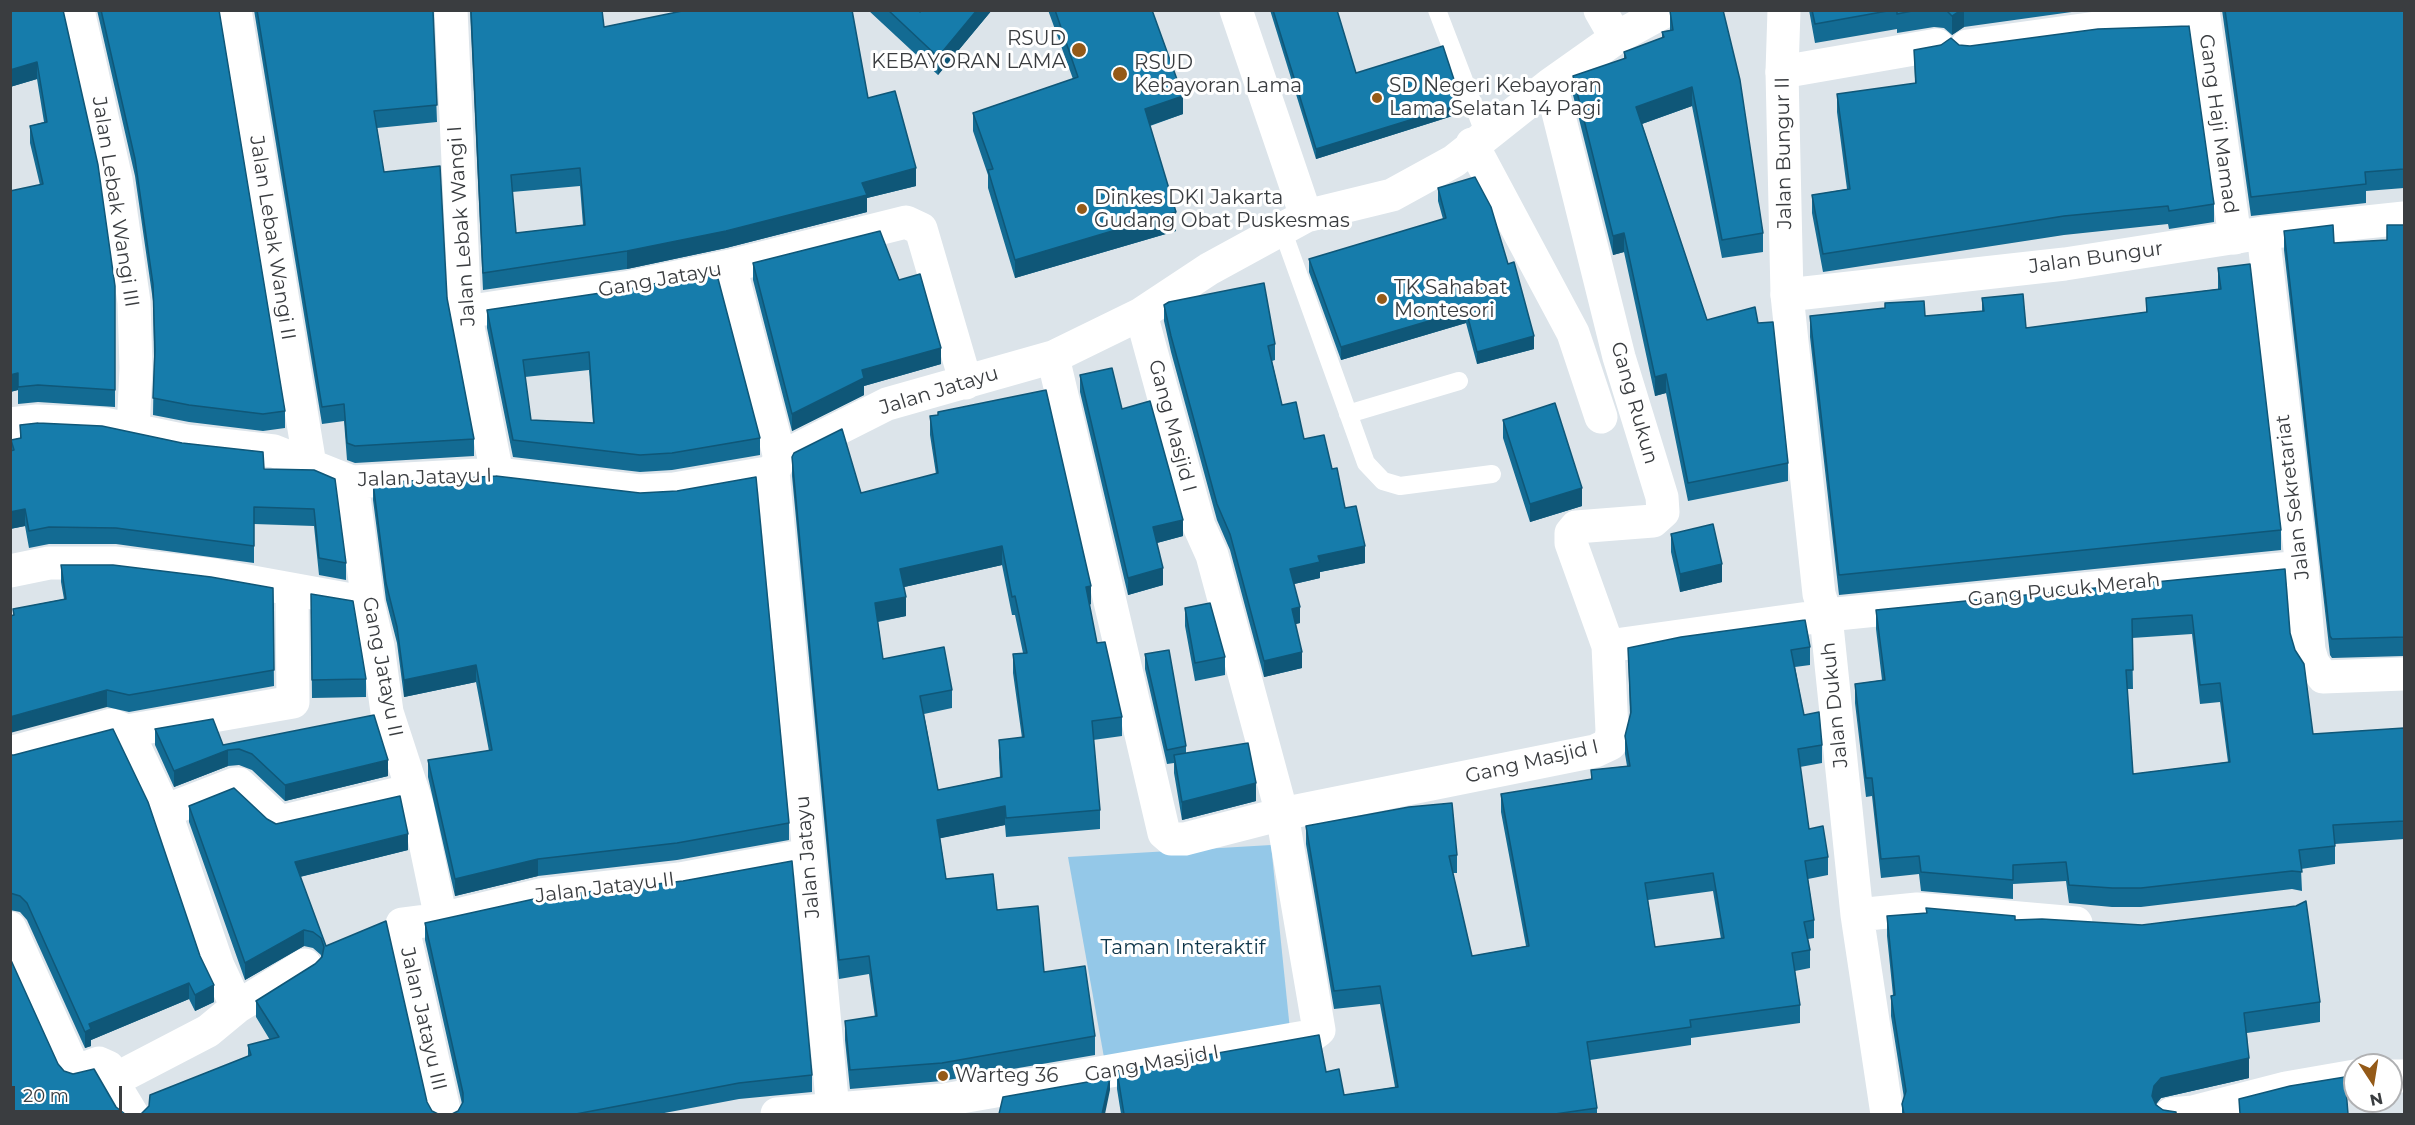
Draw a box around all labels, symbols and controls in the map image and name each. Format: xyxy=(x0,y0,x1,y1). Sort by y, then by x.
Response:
place label: RSUD KEBAYORAN LAMA xyxy=(871,27,1066,74)
street label: Gang Haji Mamad xyxy=(2193,33,2243,215)
marker: RSUD KEBAYORAN LAMA xyxy=(1070,41,1088,59)
place label: RSUD Kebayoran Lama xyxy=(1134,51,1302,98)
marker: RSUD Kebayoran Lama xyxy=(1111,65,1129,83)
place label: SD Negeri Kebayoran Lama Selatan 14 Pagi xyxy=(1389,74,1602,121)
street label: Jalan Bungur II xyxy=(1771,77,1797,229)
marker: SD Negeri Kebayoran Lama Selatan 14 Pagi xyxy=(1370,91,1384,105)
street label: Jalan Lebak Wangi III xyxy=(87,95,143,309)
street label: Jalan Lebak Wangi I xyxy=(443,125,481,327)
street label: Jalan Lebak Wangi II xyxy=(244,134,300,342)
place label: Dinkes DKI Jakarta Gudang Obat Puskesmas xyxy=(1094,186,1350,233)
marker: Dinkes DKI Jakarta Gudang Obat Puskesmas xyxy=(1075,202,1089,216)
street label: Jalan Bungur xyxy=(2028,237,2164,279)
street label: Gang Jatayu xyxy=(596,257,724,303)
place label: TK Sahabat Montesori xyxy=(1394,276,1508,323)
marker: TK Sahabat Montesori xyxy=(1375,292,1389,306)
street label: Gang Rukun xyxy=(1605,339,1663,467)
street label: Gang Masjid I xyxy=(1143,357,1201,495)
street label: Jalan Jatayu xyxy=(877,362,1001,420)
street label: Jalan Sekretariat xyxy=(2271,413,2315,581)
street label: Jalan Jatayu I xyxy=(357,464,493,492)
street label: Gang Pucuk Merah xyxy=(1967,568,2161,612)
street label: Gang Jatayu II xyxy=(357,595,407,739)
street label: Jalan Dukuh xyxy=(1816,641,1854,769)
street label: Gang Masjid I xyxy=(1463,735,1601,789)
street label: Jalan Jatayu xyxy=(791,795,825,919)
street label: Jalan Jatayu II xyxy=(534,868,676,908)
park label: Taman Interaktif xyxy=(1100,936,1266,960)
street label: Jalan Jatayu III xyxy=(395,945,451,1093)
street label: Gang Masjid I xyxy=(1083,1040,1221,1088)
north arrow xyxy=(2343,1053,2403,1113)
place label: Warteg 36 xyxy=(955,1064,1058,1088)
marker: Warteg 36 xyxy=(936,1069,950,1083)
scale bar xyxy=(15,1074,124,1112)
text: 20 m xyxy=(23,1085,69,1107)
text: N xyxy=(2368,1089,2385,1110)

